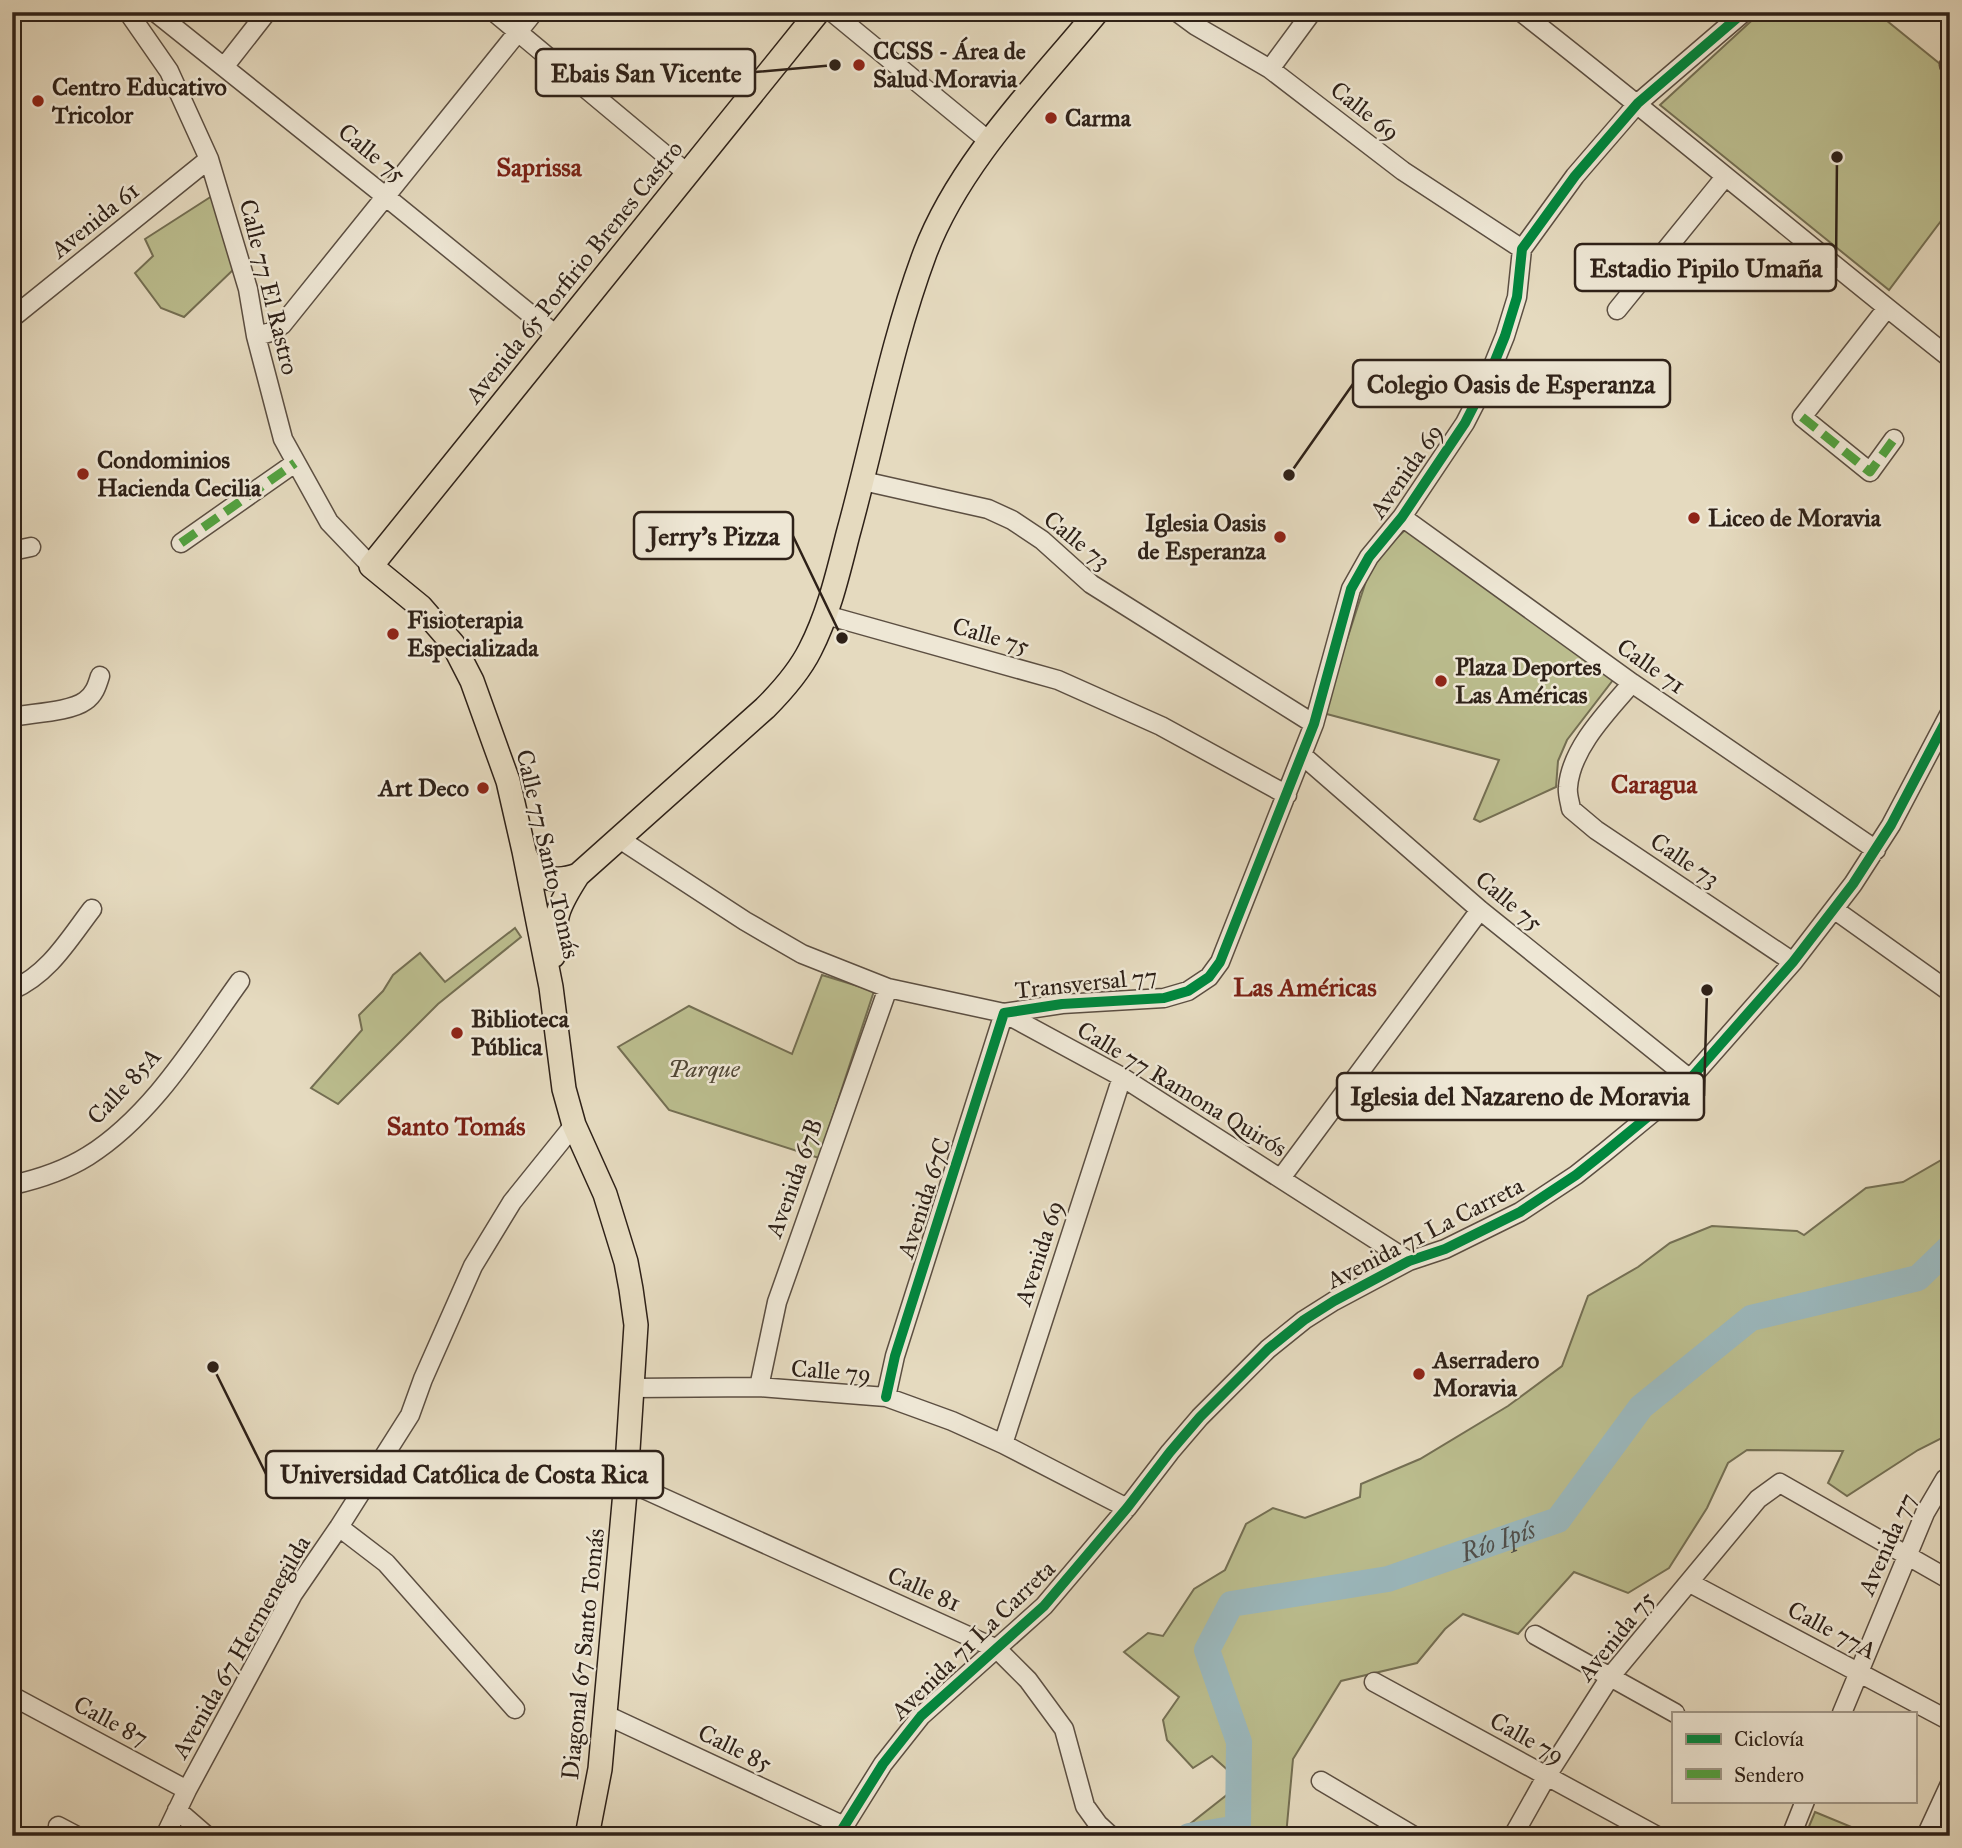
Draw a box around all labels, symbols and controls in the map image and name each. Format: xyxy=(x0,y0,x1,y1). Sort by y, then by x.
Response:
place label: CCSS - Área de Salud Moravia xyxy=(873,36,1026,94)
callout: Ebais San Vicente xyxy=(536,49,755,96)
text: Ebais San Vicente xyxy=(551,57,742,89)
marker: CCSS - Área de Salud Moravia xyxy=(851,57,867,73)
place label: Centro Educativo Tricolor xyxy=(51,72,227,130)
street label: Calle 69 xyxy=(1324,75,1406,147)
marker: Centro Educativo Tricolor xyxy=(30,93,46,109)
place label: Carma xyxy=(1065,103,1132,133)
marker: Carma xyxy=(1043,110,1059,126)
street label: Calle 75 xyxy=(332,117,412,189)
street label: Avenida 65 Porfirio Brenes Castro xyxy=(458,135,689,410)
district label: Saprissa xyxy=(496,151,583,183)
street label: Avenida 61 xyxy=(44,175,145,265)
street label: Calle 77 El Rastro xyxy=(233,196,305,378)
callout: Estadio Pipilo Umaña xyxy=(1575,244,1836,291)
text: Estadio Pipilo Umaña xyxy=(1589,252,1824,284)
callout: Colegio Oasis de Esperanza xyxy=(1353,360,1670,407)
text: Colegio Oasis de Esperanza xyxy=(1367,368,1656,401)
street label: Avenida 69 xyxy=(1362,418,1449,525)
place label: Condominios Hacienda Cecilia xyxy=(97,445,262,503)
marker: Condominios Hacienda Cecilia xyxy=(75,466,91,482)
place label: Liceo de Moravia xyxy=(1708,503,1882,533)
street label: Calle 73 xyxy=(1038,504,1116,576)
place label: Iglesia Oasis de Esperanza xyxy=(1137,508,1267,566)
marker: Liceo de Moravia xyxy=(1686,510,1702,526)
callout: Jerry's Pizza xyxy=(634,512,793,559)
text: Jerry's Pizza xyxy=(645,520,781,553)
marker: Iglesia Oasis de Esperanza xyxy=(1272,529,1288,545)
place label: Fisioterapia Especializada xyxy=(407,605,539,663)
street label: Calle 75 xyxy=(949,611,1033,661)
marker: Fisioterapia Especializada xyxy=(385,626,401,642)
street label: Calle 71 xyxy=(1611,632,1691,700)
place label: Plaza Deportes Las Américas xyxy=(1455,652,1601,710)
marker: Plaza Deportes Las Américas xyxy=(1433,673,1449,689)
street label: Calle 77 Santo Tomás xyxy=(509,746,587,962)
district label: Caragua xyxy=(1611,768,1698,801)
place label: Art Deco xyxy=(377,773,469,803)
marker: Art Deco xyxy=(475,780,491,796)
street label: Calle 73 xyxy=(1645,826,1725,894)
street label: Calle 75 xyxy=(1469,864,1549,938)
street label: Transversal 77 xyxy=(1013,961,1159,1005)
district label: Las Américas xyxy=(1233,971,1377,1003)
place label: Biblioteca Pública xyxy=(471,1004,570,1062)
street label: Calle 77 Ramona Quirós xyxy=(1072,1015,1292,1163)
marker: Biblioteca Pública xyxy=(449,1025,465,1041)
street label: Calle 85A xyxy=(81,1041,167,1131)
park label: Parque xyxy=(668,1054,741,1084)
callout: Iglesia del Nazareno de Moravia xyxy=(1337,1073,1704,1120)
text: Iglesia del Nazareno de Moravia xyxy=(1350,1080,1691,1113)
district label: Santo Tomás xyxy=(386,1110,526,1142)
street label: Avenida 67B xyxy=(758,1114,829,1242)
street label: Avenida 67C xyxy=(890,1134,958,1263)
street label: Avenida 71 La Carreta xyxy=(1321,1170,1529,1296)
street label: Avenida 69 xyxy=(1008,1197,1070,1310)
place label: Aserradero Moravia xyxy=(1431,1345,1539,1403)
street label: Calle 79 xyxy=(790,1353,872,1389)
marker: Aserradero Moravia xyxy=(1411,1366,1427,1382)
callout: Universidad Católica de Costa Rica xyxy=(266,1451,663,1498)
text: Universidad Católica de Costa Rica xyxy=(280,1458,649,1490)
street label: Avenida 77 xyxy=(1851,1488,1923,1601)
water label: Río Ipís xyxy=(1455,1513,1540,1569)
street label: Diagonal 67 Santo Tomás xyxy=(555,1527,611,1781)
street label: Avenida 67 Hermenegilda xyxy=(164,1529,318,1765)
street label: Avenida 71 La Carreta xyxy=(884,1553,1062,1727)
street label: Calle 81 xyxy=(883,1560,965,1618)
street label: Avenida 75 xyxy=(1570,1585,1661,1688)
street label: Calle 77A xyxy=(1782,1594,1882,1666)
street label: Calle 87 xyxy=(69,1689,153,1753)
street label: Calle 79 xyxy=(1485,1705,1569,1771)
legend xyxy=(1672,1712,1916,1802)
street label: Calle 85 xyxy=(693,1717,777,1779)
text: Ciclovía xyxy=(1734,1726,1804,1752)
text: Sendero xyxy=(1734,1762,1804,1788)

